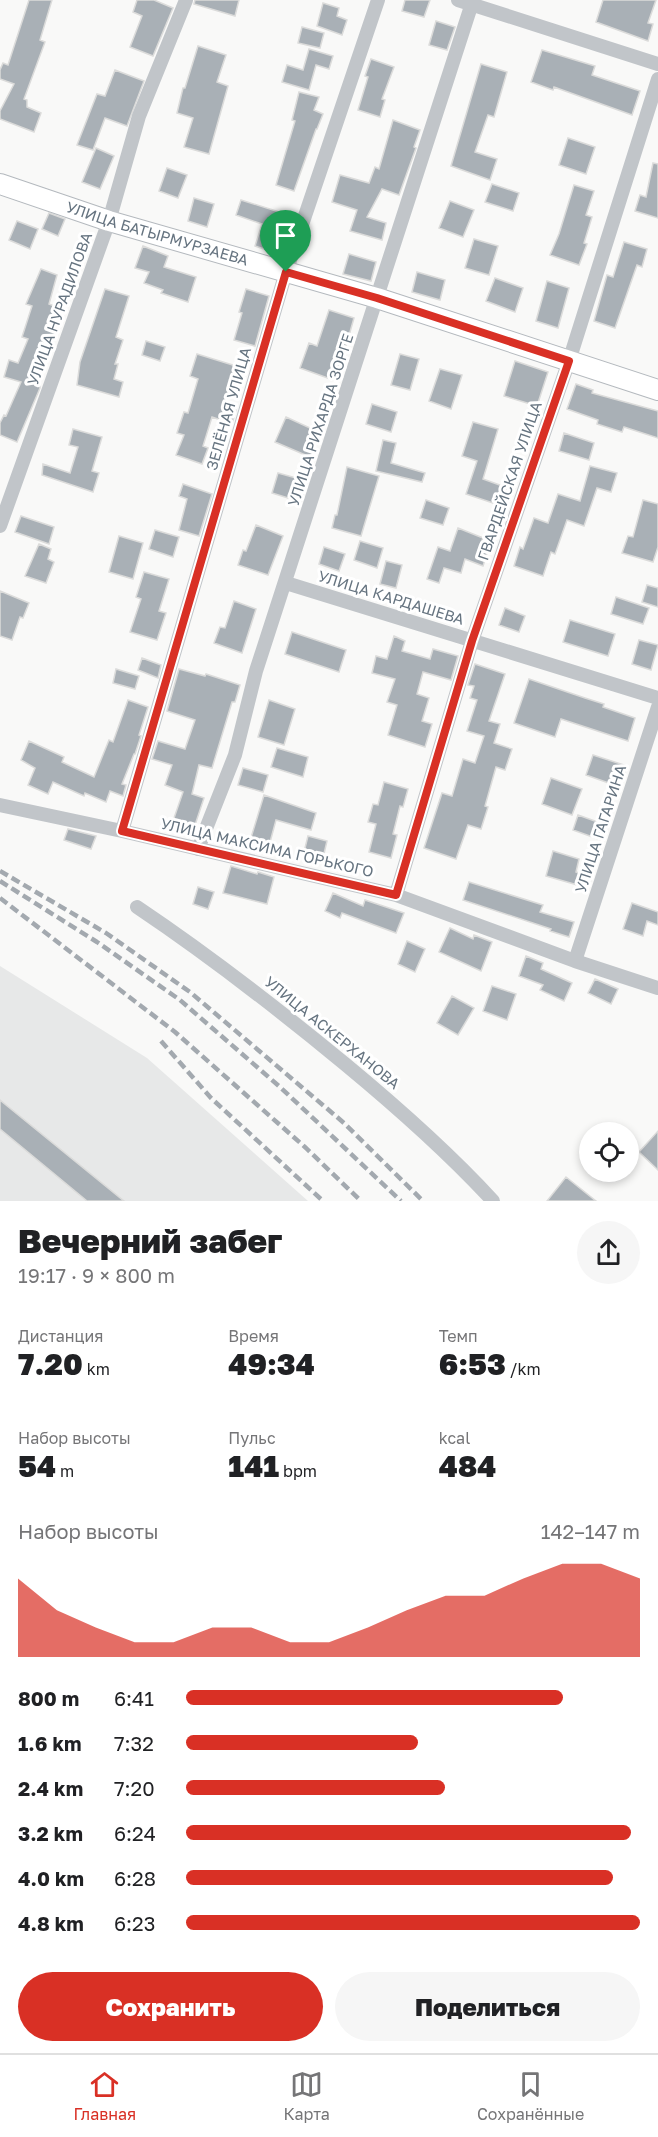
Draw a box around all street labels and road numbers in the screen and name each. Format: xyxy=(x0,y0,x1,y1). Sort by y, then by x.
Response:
street label: УЛИЦА БАТЫРМУРЗАЕВА xyxy=(64,197,251,269)
street label: УЛИЦА НУРАДИЛОВА xyxy=(23,230,95,388)
street label: УЛИЦА РИХАРДА ЗОРГЕ xyxy=(284,331,357,508)
street label: ЗЕЛЁНАЯ УЛИЦА xyxy=(202,345,254,472)
street label: ГВАРДЕЙСКАЯ УЛИЦА xyxy=(473,399,545,563)
street label: УЛИЦА КАРДАШЕВА xyxy=(316,566,466,628)
street label: УЛИЦА ГАГАРИНА xyxy=(571,762,629,895)
street label: УЛИЦА МАКСИМА ГОРЬКОГО xyxy=(159,814,375,880)
street label: УЛИЦА АСКЕРХАНОВА xyxy=(261,972,404,1092)

